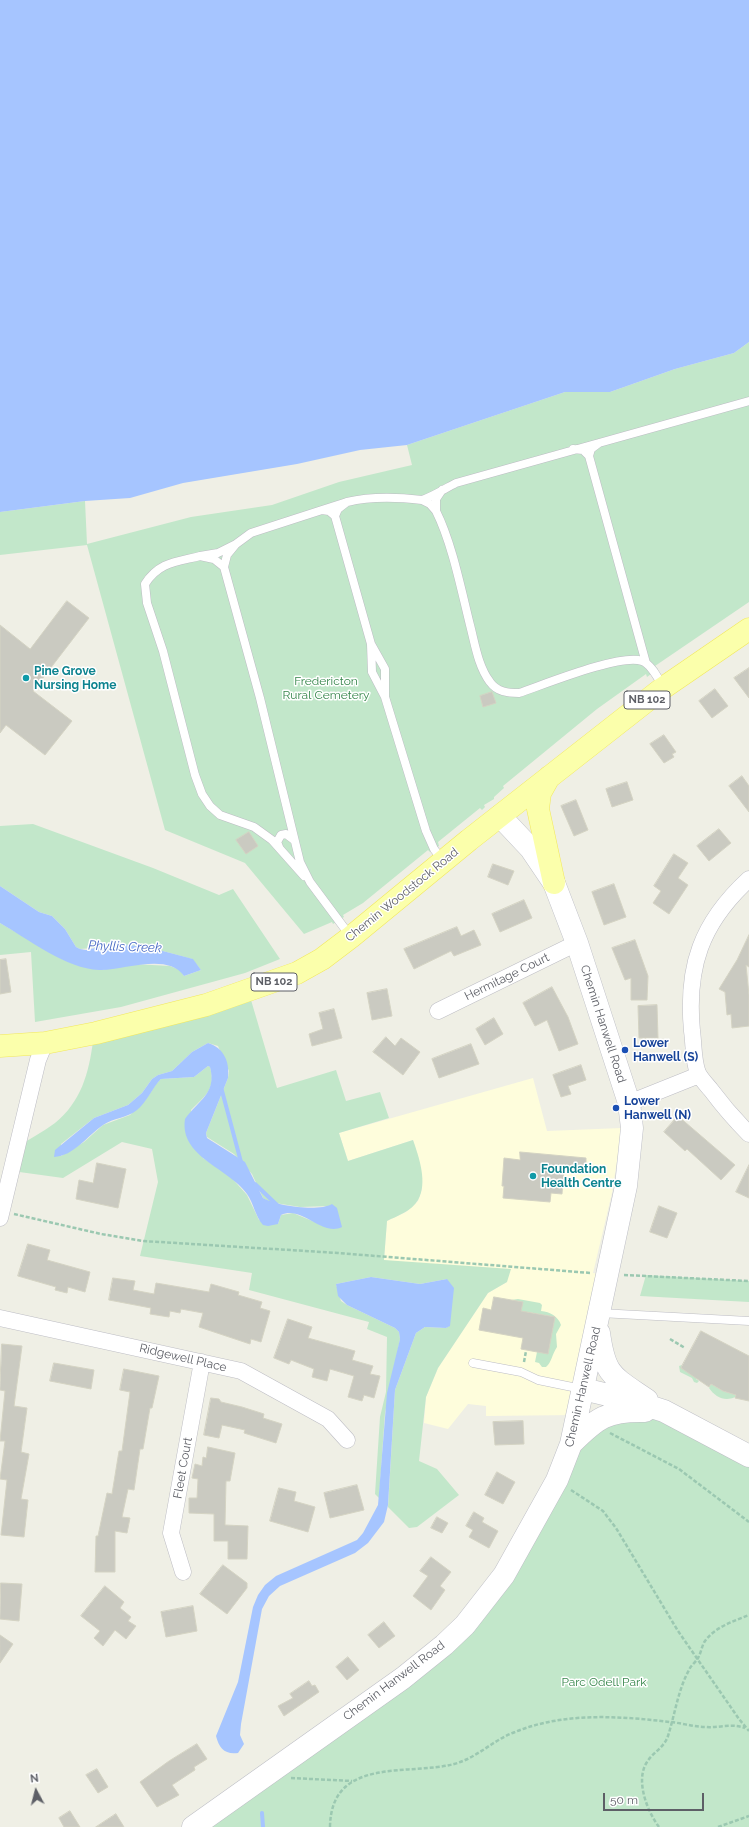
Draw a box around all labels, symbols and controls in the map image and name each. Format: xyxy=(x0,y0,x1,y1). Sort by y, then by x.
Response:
place label: Pine Grove Nursing Home xyxy=(34,664,116,692)
marker: Pine Grove Nursing Home xyxy=(21,673,31,683)
park label: Fredericton Rural Cemetery xyxy=(283,674,369,702)
road number: NB 102 xyxy=(624,691,670,709)
street label: Chemin Woodstock Road xyxy=(343,845,461,945)
water label: Phyllis Creek xyxy=(88,938,162,956)
street label: Hermitage Court xyxy=(462,950,552,1004)
street label: Chemin Hanwell Road xyxy=(577,963,629,1085)
road number: NB 102 xyxy=(251,973,297,991)
place label: Lower Hanwell (S) xyxy=(633,1036,698,1064)
marker: Lower Hanwell (S) xyxy=(620,1045,630,1055)
place label: Lower Hanwell (N) xyxy=(624,1094,691,1122)
marker: Lower Hanwell (N) xyxy=(611,1103,621,1113)
place label: Foundation Health Centre xyxy=(541,1162,621,1190)
marker: Foundation Health Centre xyxy=(528,1171,538,1181)
street label: Chemin Hanwell Road xyxy=(562,1325,604,1449)
street label: Ridgewell Place xyxy=(138,1341,228,1375)
street label: Fleet Court xyxy=(171,1436,195,1500)
street label: Chemin Hanwell Road xyxy=(340,1638,448,1724)
park label: Parc Odell Park xyxy=(561,1675,647,1689)
north arrow xyxy=(16,1771,56,1811)
text: N xyxy=(30,1772,39,1786)
scale bar xyxy=(605,1785,706,1811)
text: 50 m xyxy=(610,1793,638,1807)

